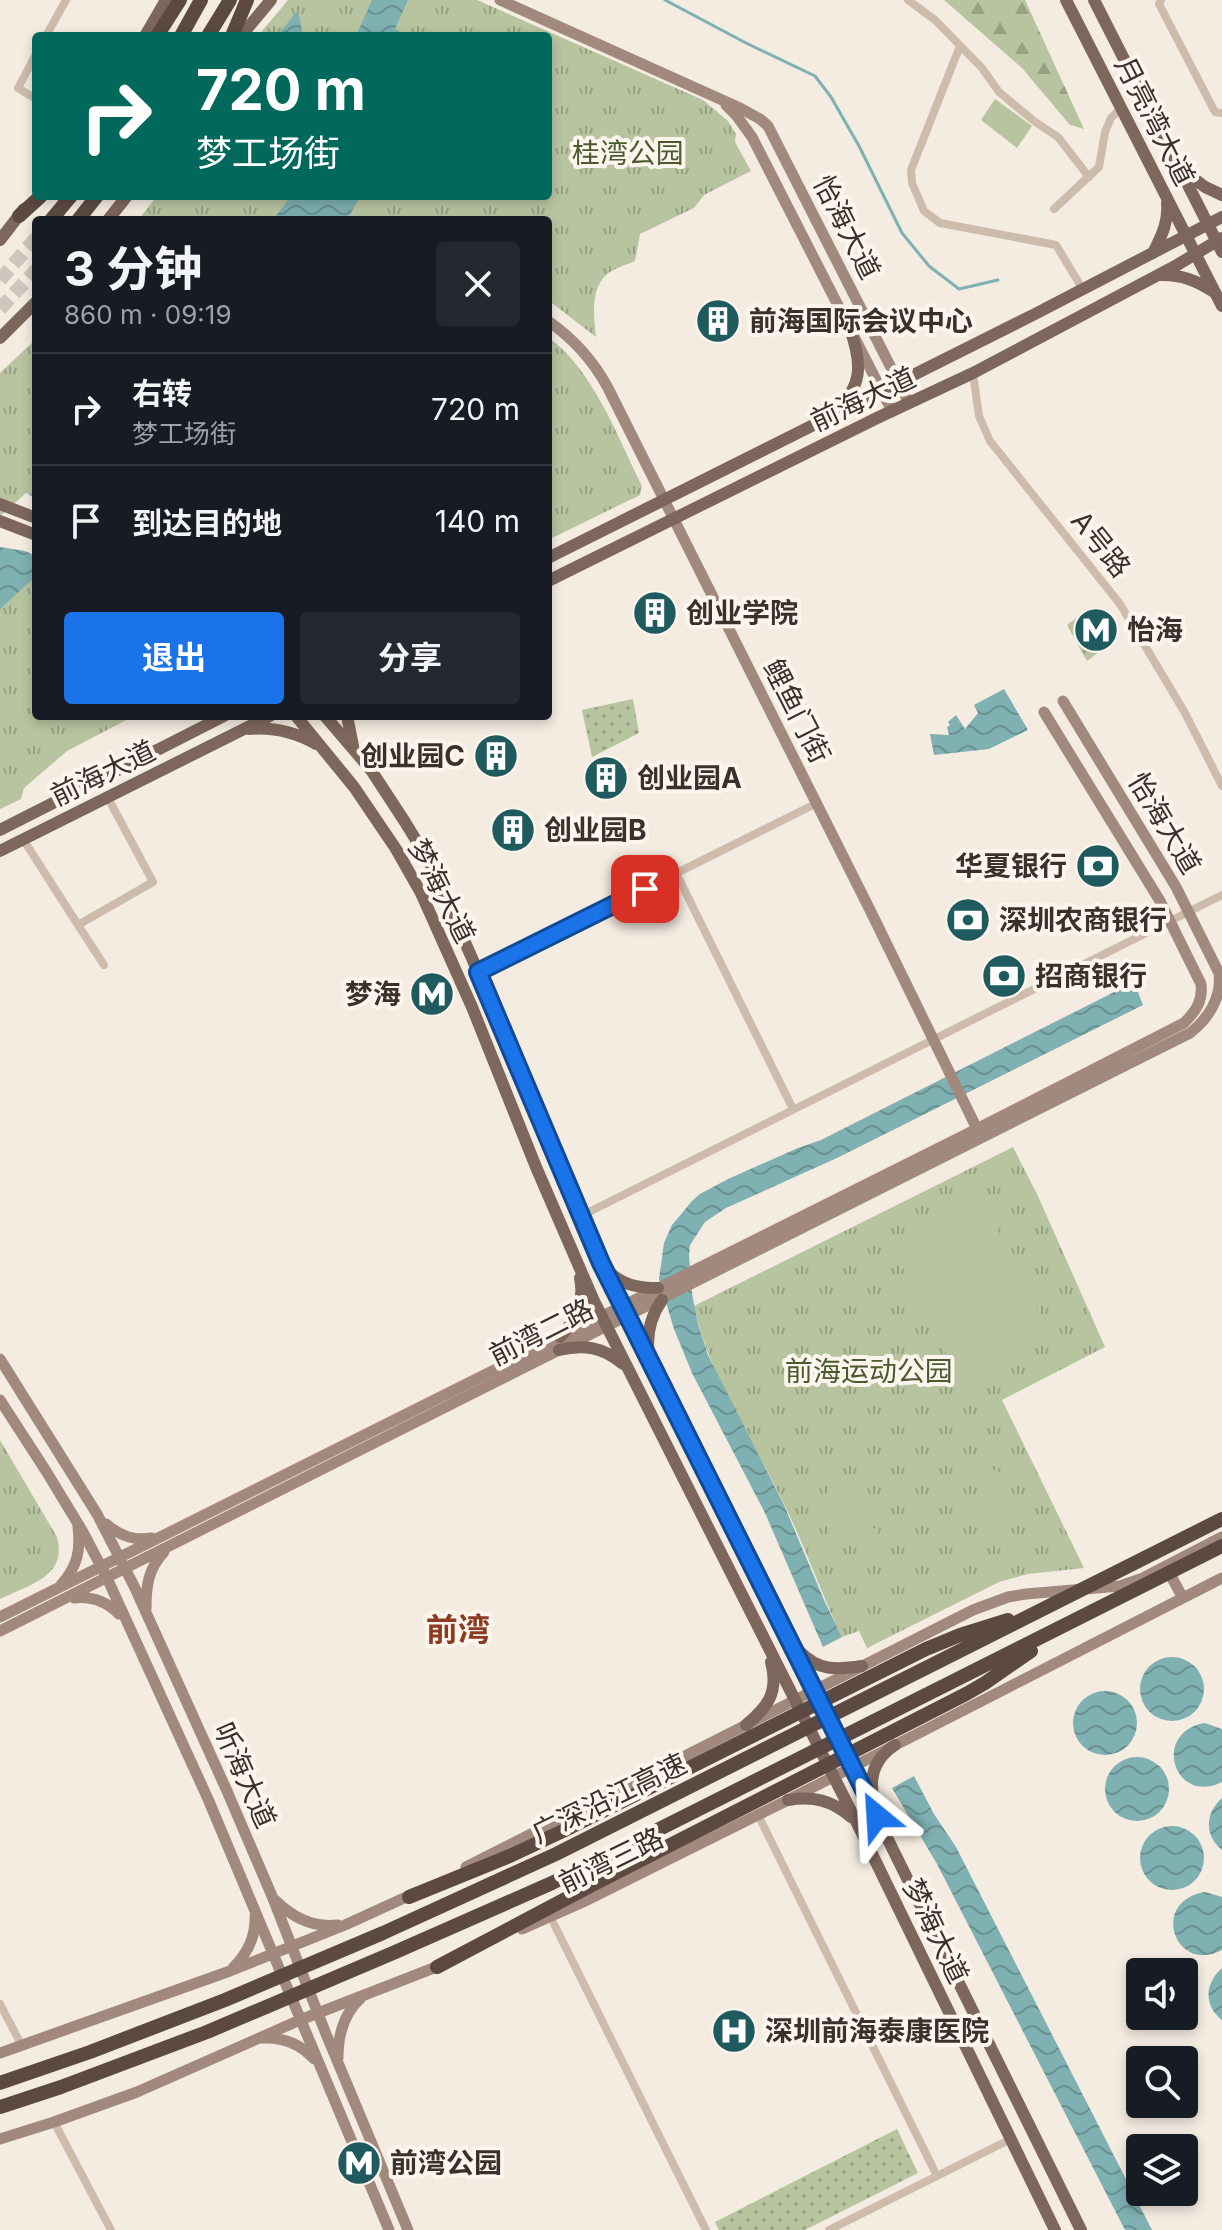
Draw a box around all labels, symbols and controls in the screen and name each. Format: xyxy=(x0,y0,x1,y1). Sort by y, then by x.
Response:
street label: 月亮湾大道 xyxy=(1108,51,1202,191)
text: 720 m xyxy=(196,56,366,124)
icon: right xyxy=(64,64,168,168)
text: 梦工场街 xyxy=(196,131,340,175)
park label: 桂湾公园 xyxy=(572,136,684,170)
street label: 怡海大道 xyxy=(806,169,888,285)
text: 3 分钟 xyxy=(64,239,202,298)
button: close xyxy=(436,242,520,326)
building icon: 前海国际会议中心 xyxy=(694,297,742,345)
text: 860 m · 09:19 xyxy=(64,299,232,330)
place label: 前海国际会议中心 xyxy=(749,304,973,338)
street label: 前海大道 xyxy=(805,360,921,438)
text: 右转 xyxy=(132,375,192,411)
icon: right xyxy=(64,387,108,431)
text: 720 m xyxy=(431,391,520,427)
text: 梦工场街 xyxy=(132,418,236,449)
icon: arrive xyxy=(64,499,108,543)
text: 140 m xyxy=(435,503,520,539)
street label: A号路 xyxy=(1064,504,1138,584)
text: 到达目的地 xyxy=(132,505,282,541)
building icon: 创业学院 xyxy=(631,589,679,637)
place label: 创业学院 xyxy=(686,596,798,630)
metro station icon: 怡海 xyxy=(1072,606,1120,654)
button: 退出 xyxy=(64,612,284,704)
button: 分享 xyxy=(300,612,520,704)
place label: 怡海 xyxy=(1127,613,1183,647)
street label: 鲤鱼门街 xyxy=(756,653,838,769)
building icon: 创业园C xyxy=(472,732,520,780)
street label: 前海大道 xyxy=(45,733,161,813)
place label: 创业园C xyxy=(360,739,465,773)
building icon: 创业园A xyxy=(582,754,630,802)
place label: 创业园A xyxy=(637,761,742,795)
street label: 怡海大道 xyxy=(1122,766,1208,880)
building icon: 创业园B xyxy=(489,806,537,854)
place label: 创业园B xyxy=(544,813,647,847)
street label: 梦海大道 xyxy=(401,833,483,949)
bank icon: 华夏银行 xyxy=(1074,842,1122,890)
place label: 华夏银行 xyxy=(955,849,1067,883)
pin xyxy=(611,855,679,923)
icon: arrive xyxy=(623,867,667,911)
bank icon: 深圳农商银行 xyxy=(944,896,992,944)
place label: 深圳农商银行 xyxy=(999,903,1167,937)
bank icon: 招商银行 xyxy=(980,952,1028,1000)
place label: 招商银行 xyxy=(1035,959,1147,993)
metro station icon: 梦海 xyxy=(408,970,456,1018)
place label: 梦海 xyxy=(345,977,401,1011)
street label: 前湾二路 xyxy=(483,1291,599,1373)
park label: 前海运动公园 xyxy=(785,1354,953,1388)
district label: 前湾 xyxy=(426,1610,490,1649)
street label: 听海大道 xyxy=(207,1717,283,1833)
street label: 广深沿江高速 xyxy=(526,1746,692,1850)
position arrow xyxy=(835,1774,919,1858)
street label: 前湾三路 xyxy=(553,1820,669,1900)
street label: 梦海大道 xyxy=(896,1873,976,1989)
map controls xyxy=(1126,1958,1198,2206)
button: sound xyxy=(1126,1958,1198,2030)
hospital icon: 深圳前海泰康医院 xyxy=(710,2007,758,2055)
place label: 深圳前海泰康医院 xyxy=(765,2014,989,2048)
button: search xyxy=(1126,2046,1198,2118)
button: layers xyxy=(1126,2134,1198,2206)
metro station icon: 前湾公园 xyxy=(335,2139,383,2187)
place label: 前湾公园 xyxy=(390,2146,502,2180)

